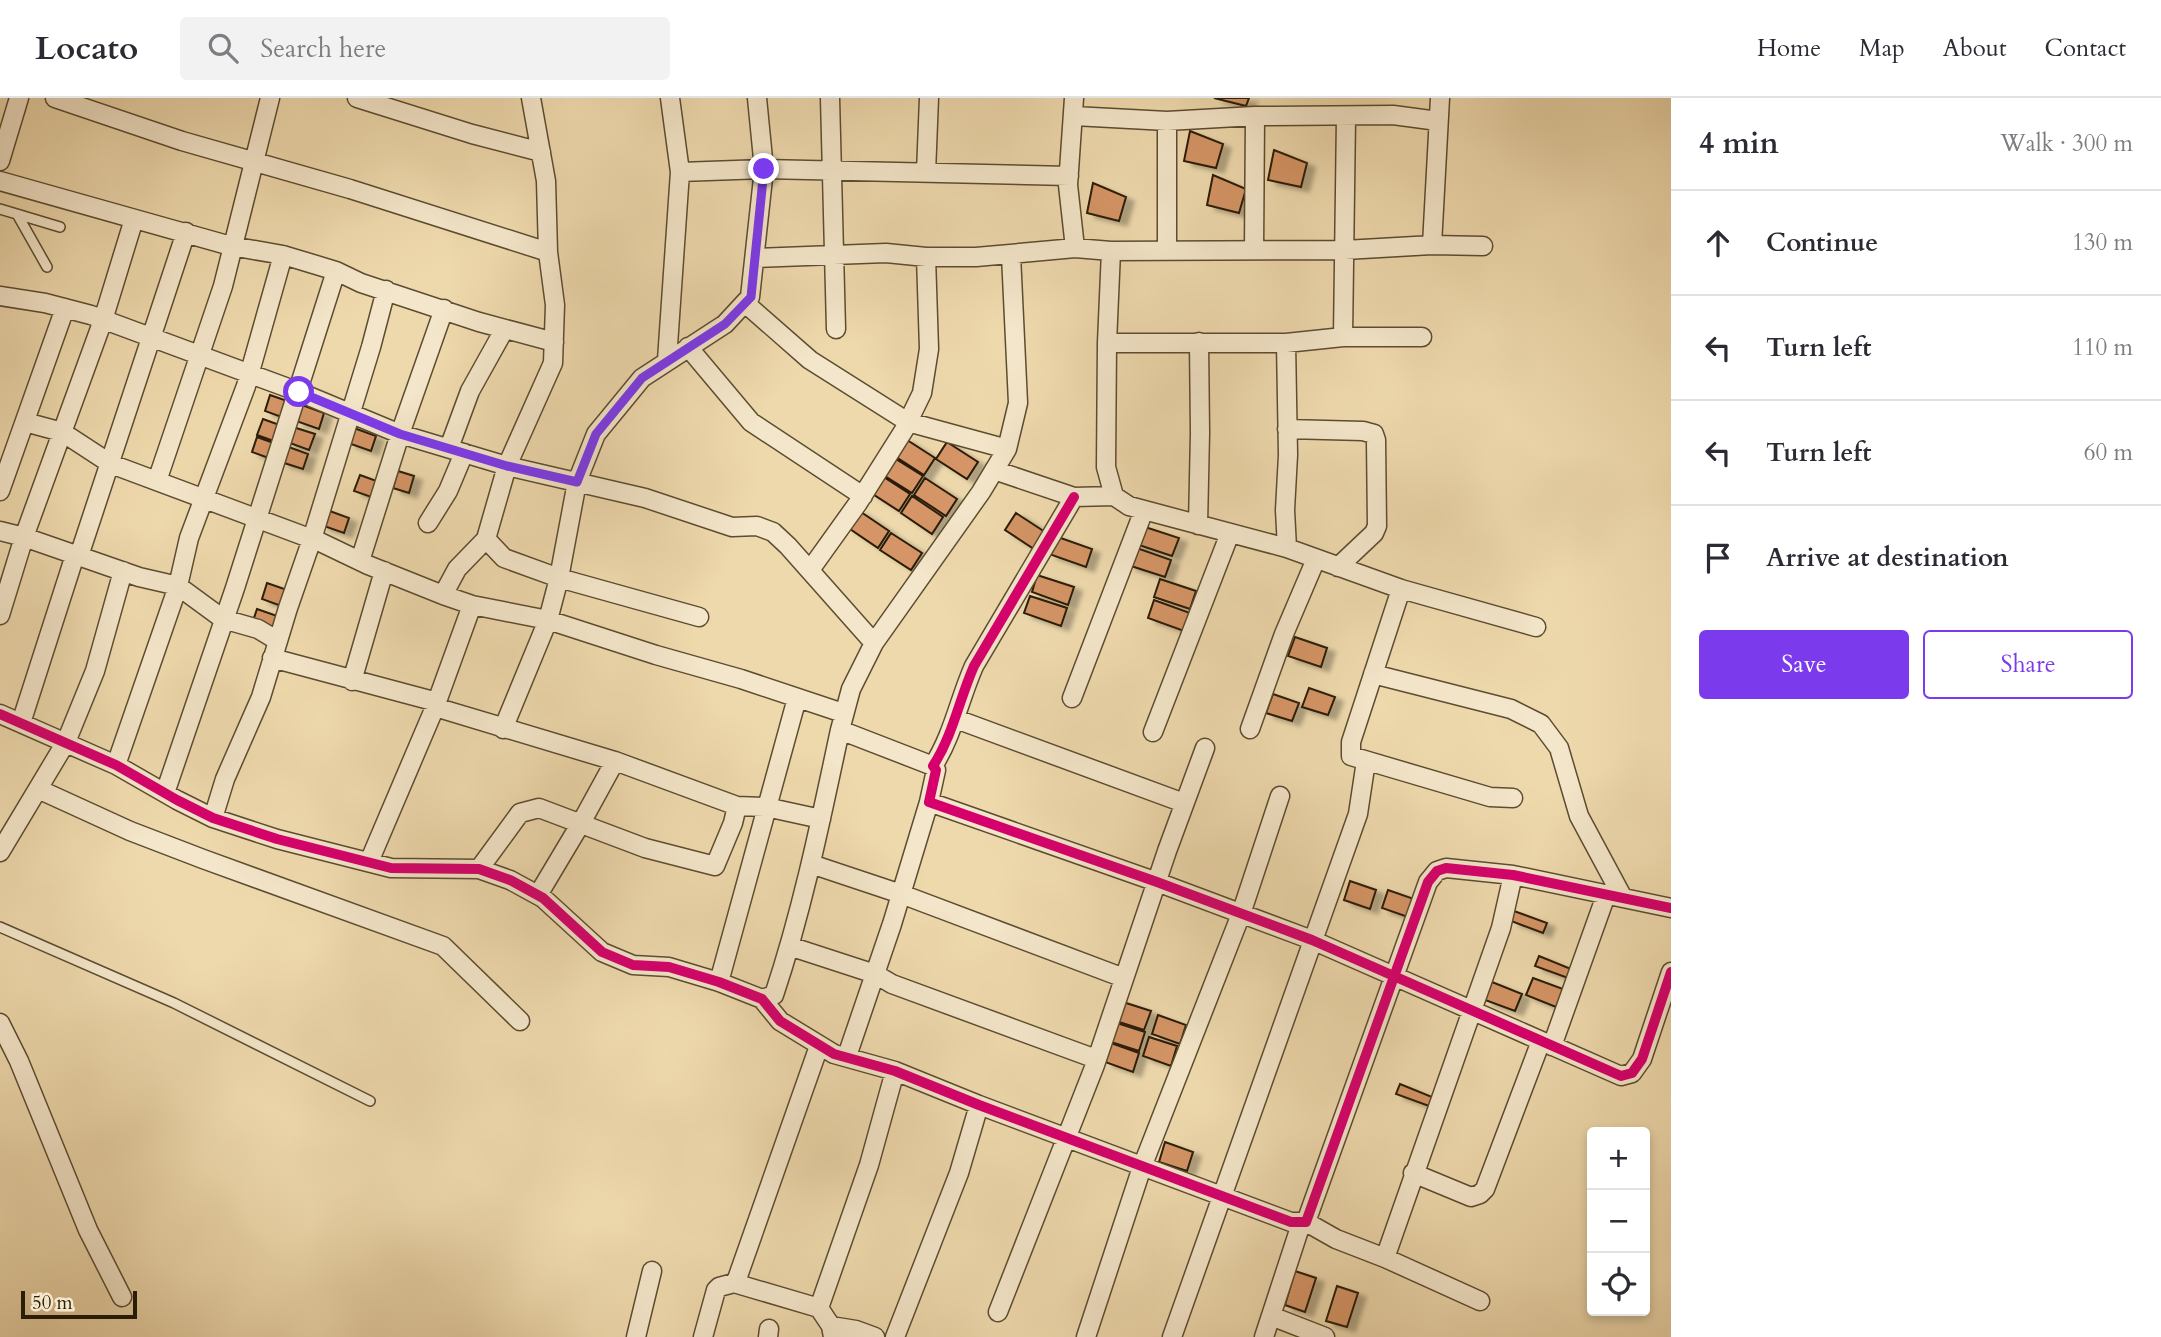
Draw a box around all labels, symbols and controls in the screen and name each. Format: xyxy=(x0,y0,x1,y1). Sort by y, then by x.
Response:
search box xyxy=(180,17,670,80)
text: Locato xyxy=(35,26,138,71)
icon: search xyxy=(204,29,242,67)
text: Search here xyxy=(260,31,386,66)
text: Home xyxy=(1757,32,1821,65)
text: Map xyxy=(1859,32,1905,65)
text: About xyxy=(1943,32,2007,65)
text: Contact xyxy=(2045,32,2126,65)
text: 4 min xyxy=(1699,123,1779,164)
text: Walk · 300 m xyxy=(2000,128,2133,159)
route end xyxy=(748,153,779,184)
icon: ahead xyxy=(1699,224,1737,262)
text: Continue xyxy=(1766,225,1878,260)
text: 130 m xyxy=(2072,227,2133,258)
icon: left xyxy=(1699,329,1737,367)
text: Turn left xyxy=(1766,330,1871,365)
text: 110 m xyxy=(2072,332,2133,363)
route start xyxy=(283,376,314,407)
icon: left xyxy=(1699,434,1737,472)
text: Turn left xyxy=(1766,435,1871,470)
text: 60 m xyxy=(2084,437,2133,468)
icon: arrive xyxy=(1699,539,1737,577)
text: Arrive at destination xyxy=(1766,540,2009,575)
button: Save xyxy=(1699,630,1909,699)
button: Share xyxy=(1923,630,2133,699)
map controls xyxy=(1587,1127,1650,1316)
button: + xyxy=(1587,1127,1650,1190)
button: − xyxy=(1587,1190,1650,1253)
button: locate xyxy=(1587,1253,1650,1316)
scale bar xyxy=(21,1288,136,1320)
text: 50 m xyxy=(32,1290,73,1316)

